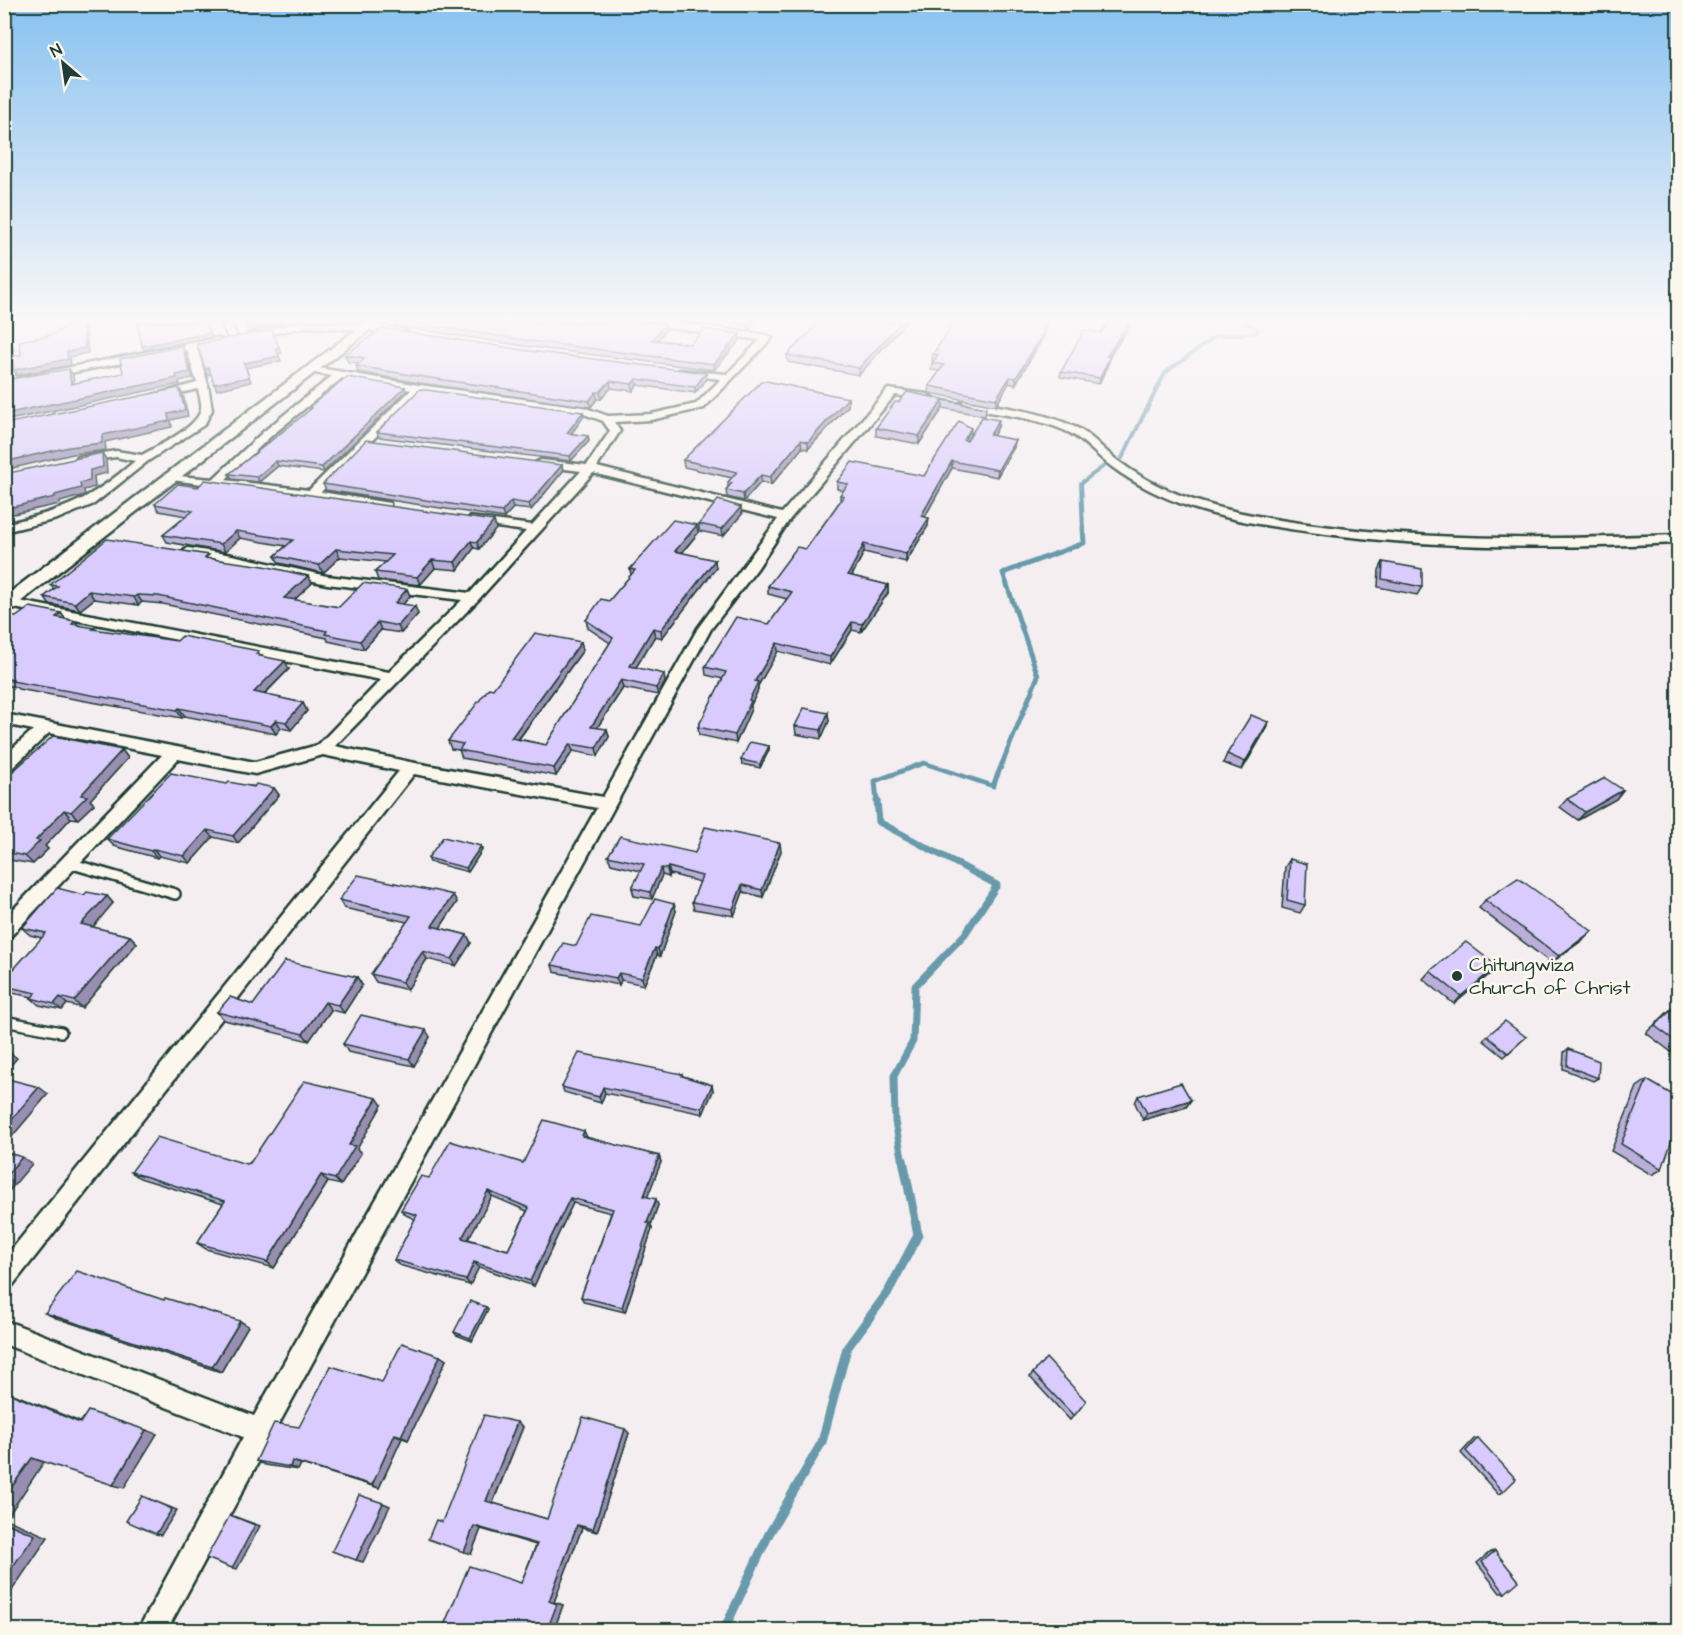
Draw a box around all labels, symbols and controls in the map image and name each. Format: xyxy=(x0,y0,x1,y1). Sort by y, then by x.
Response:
north arrow xyxy=(33,33,93,93)
text: N xyxy=(46,39,66,63)
place label: Chitungwiza church of Christ xyxy=(1469,951,1631,1002)
marker: Chitungwiza church of Christ xyxy=(1450,969,1464,983)

